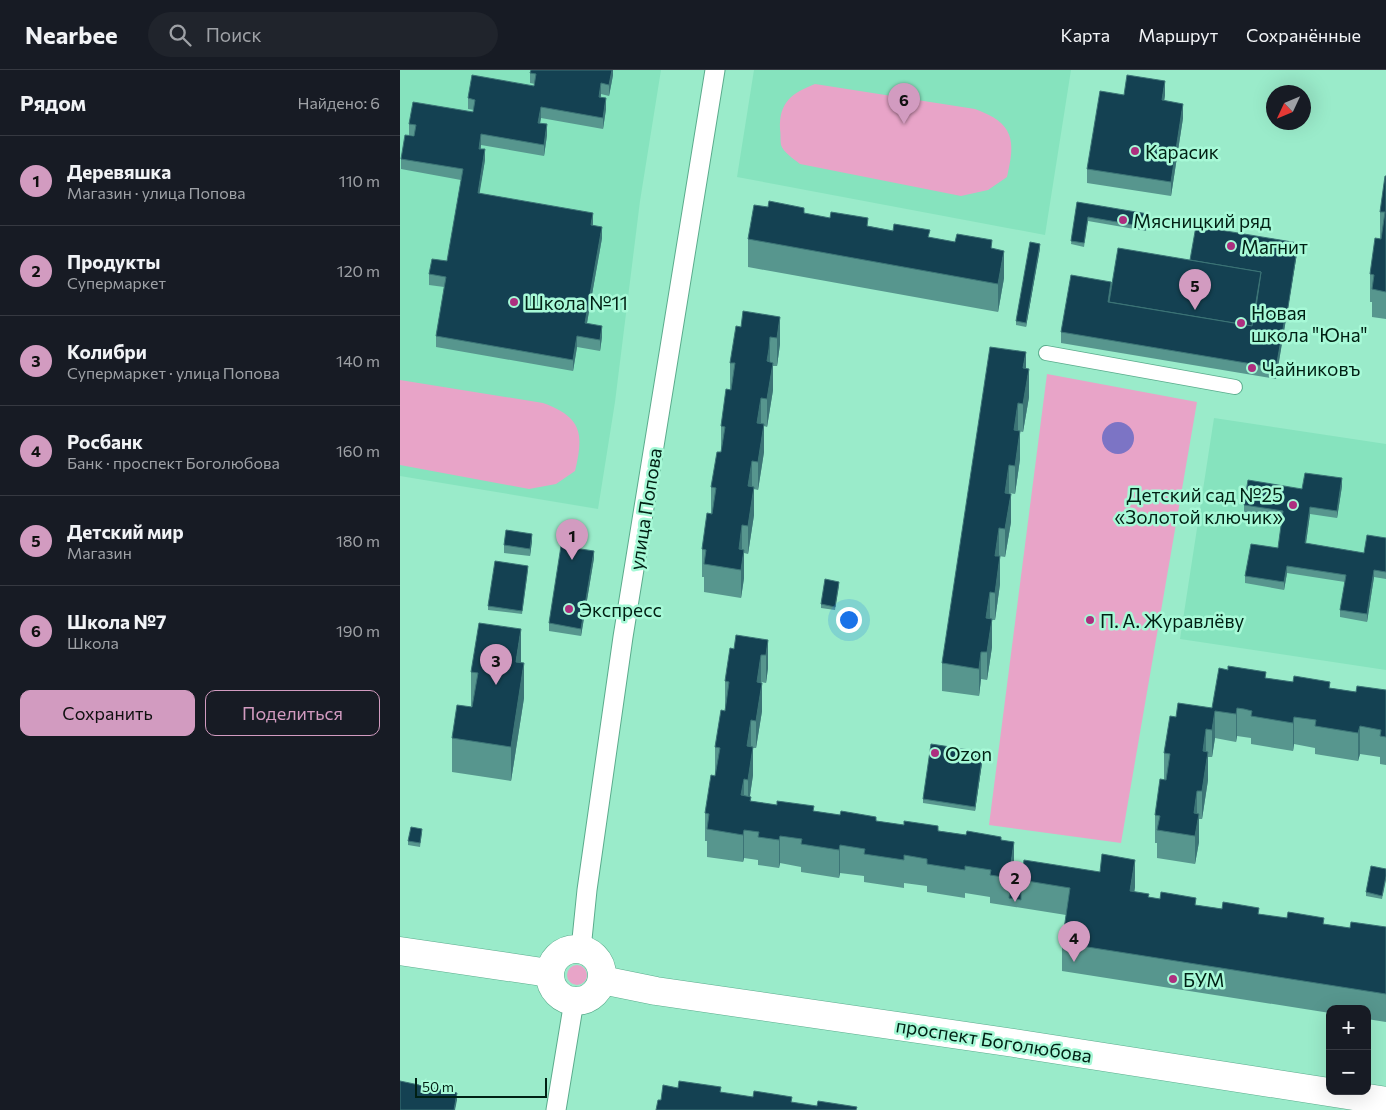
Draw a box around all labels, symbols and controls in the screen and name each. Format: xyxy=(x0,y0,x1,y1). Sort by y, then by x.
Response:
search box xyxy=(148,12,498,57)
text: Nearbee xyxy=(25,20,118,49)
icon: search xyxy=(166,21,194,49)
text: Поиск xyxy=(206,23,262,46)
text: Карта xyxy=(1061,24,1110,46)
text: Маршрут xyxy=(1138,24,1218,46)
text: Сохранённые xyxy=(1246,24,1361,46)
pin: 6 xyxy=(888,83,920,124)
north arrow xyxy=(1266,85,1311,130)
text: Рядом xyxy=(20,90,86,115)
text: Найдено: 6 xyxy=(297,93,380,112)
place label: Карасик xyxy=(1145,140,1219,163)
marker: Карасик xyxy=(1129,145,1141,157)
text: Деревяшка xyxy=(67,160,171,183)
text: 1 xyxy=(32,171,40,190)
text: 110 m xyxy=(339,171,380,190)
text: Магазин · улица Попова xyxy=(67,183,245,202)
place label: Мясницкий ряд xyxy=(1133,209,1271,232)
marker: Мясницкий ряд xyxy=(1117,214,1129,226)
place label: Магнит xyxy=(1241,235,1308,258)
marker: Магнит xyxy=(1225,240,1237,252)
text: Продукты xyxy=(67,250,160,273)
text: 2 xyxy=(31,261,41,280)
text: 120 m xyxy=(337,261,380,280)
pin: 5 xyxy=(1179,269,1211,310)
text: Супермаркет xyxy=(67,273,166,292)
place label: Школа №11 xyxy=(524,291,628,314)
marker: Школа №11 xyxy=(508,296,520,308)
place label: Новая школа "Юна" xyxy=(1251,301,1368,346)
marker: Новая школа "Юна" xyxy=(1235,317,1247,329)
text: Колибри xyxy=(67,340,147,363)
text: 3 xyxy=(31,351,41,370)
text: 140 m xyxy=(336,351,380,370)
place label: Чайниковъ xyxy=(1262,357,1360,380)
marker: Чайниковъ xyxy=(1246,362,1258,374)
text: Супермаркет · улица Попова xyxy=(67,363,280,382)
text: Росбанк xyxy=(67,430,143,453)
text: 4 xyxy=(31,441,41,460)
text: 160 m xyxy=(336,441,380,460)
street label: улица Попова xyxy=(624,446,666,572)
text: Банк · проспект Боголюбова xyxy=(67,453,280,472)
place label: Детский сад №25 «Золотой ключик» xyxy=(1115,483,1283,528)
marker: Детский сад №25 «Золотой ключик» xyxy=(1287,499,1299,511)
pin: 1 xyxy=(556,519,588,560)
text: Детский мир xyxy=(67,520,184,543)
text: 5 xyxy=(31,531,41,550)
text: 180 m xyxy=(336,531,380,550)
text: Магазин xyxy=(67,543,132,562)
place label: Экспресс xyxy=(579,598,662,621)
marker: Экспресс xyxy=(563,603,575,615)
your location xyxy=(836,607,862,633)
place label: П. А. Журавлёву xyxy=(1100,609,1244,632)
text: Школа №7 xyxy=(67,610,167,633)
marker: П. А. Журавлёву xyxy=(1084,614,1096,626)
text: 6 xyxy=(31,621,41,640)
text: 190 m xyxy=(336,621,380,640)
text: Школа xyxy=(67,633,119,652)
pin: 3 xyxy=(480,644,512,685)
button: Сохранить xyxy=(20,690,195,736)
button: Поделиться xyxy=(205,690,380,736)
place label: Ozon xyxy=(945,742,992,765)
marker: Ozon xyxy=(929,747,941,759)
pin: 2 xyxy=(999,861,1031,902)
pin: 4 xyxy=(1058,921,1090,962)
place label: БУМ xyxy=(1183,968,1224,991)
marker: БУМ xyxy=(1167,973,1179,985)
map controls xyxy=(1326,1005,1371,1095)
button: + xyxy=(1326,1005,1371,1050)
street label: проспект Боголюбова xyxy=(894,1013,1094,1067)
button: − xyxy=(1326,1050,1371,1095)
scale bar xyxy=(415,1075,548,1098)
text: 50 m xyxy=(422,1078,454,1095)

